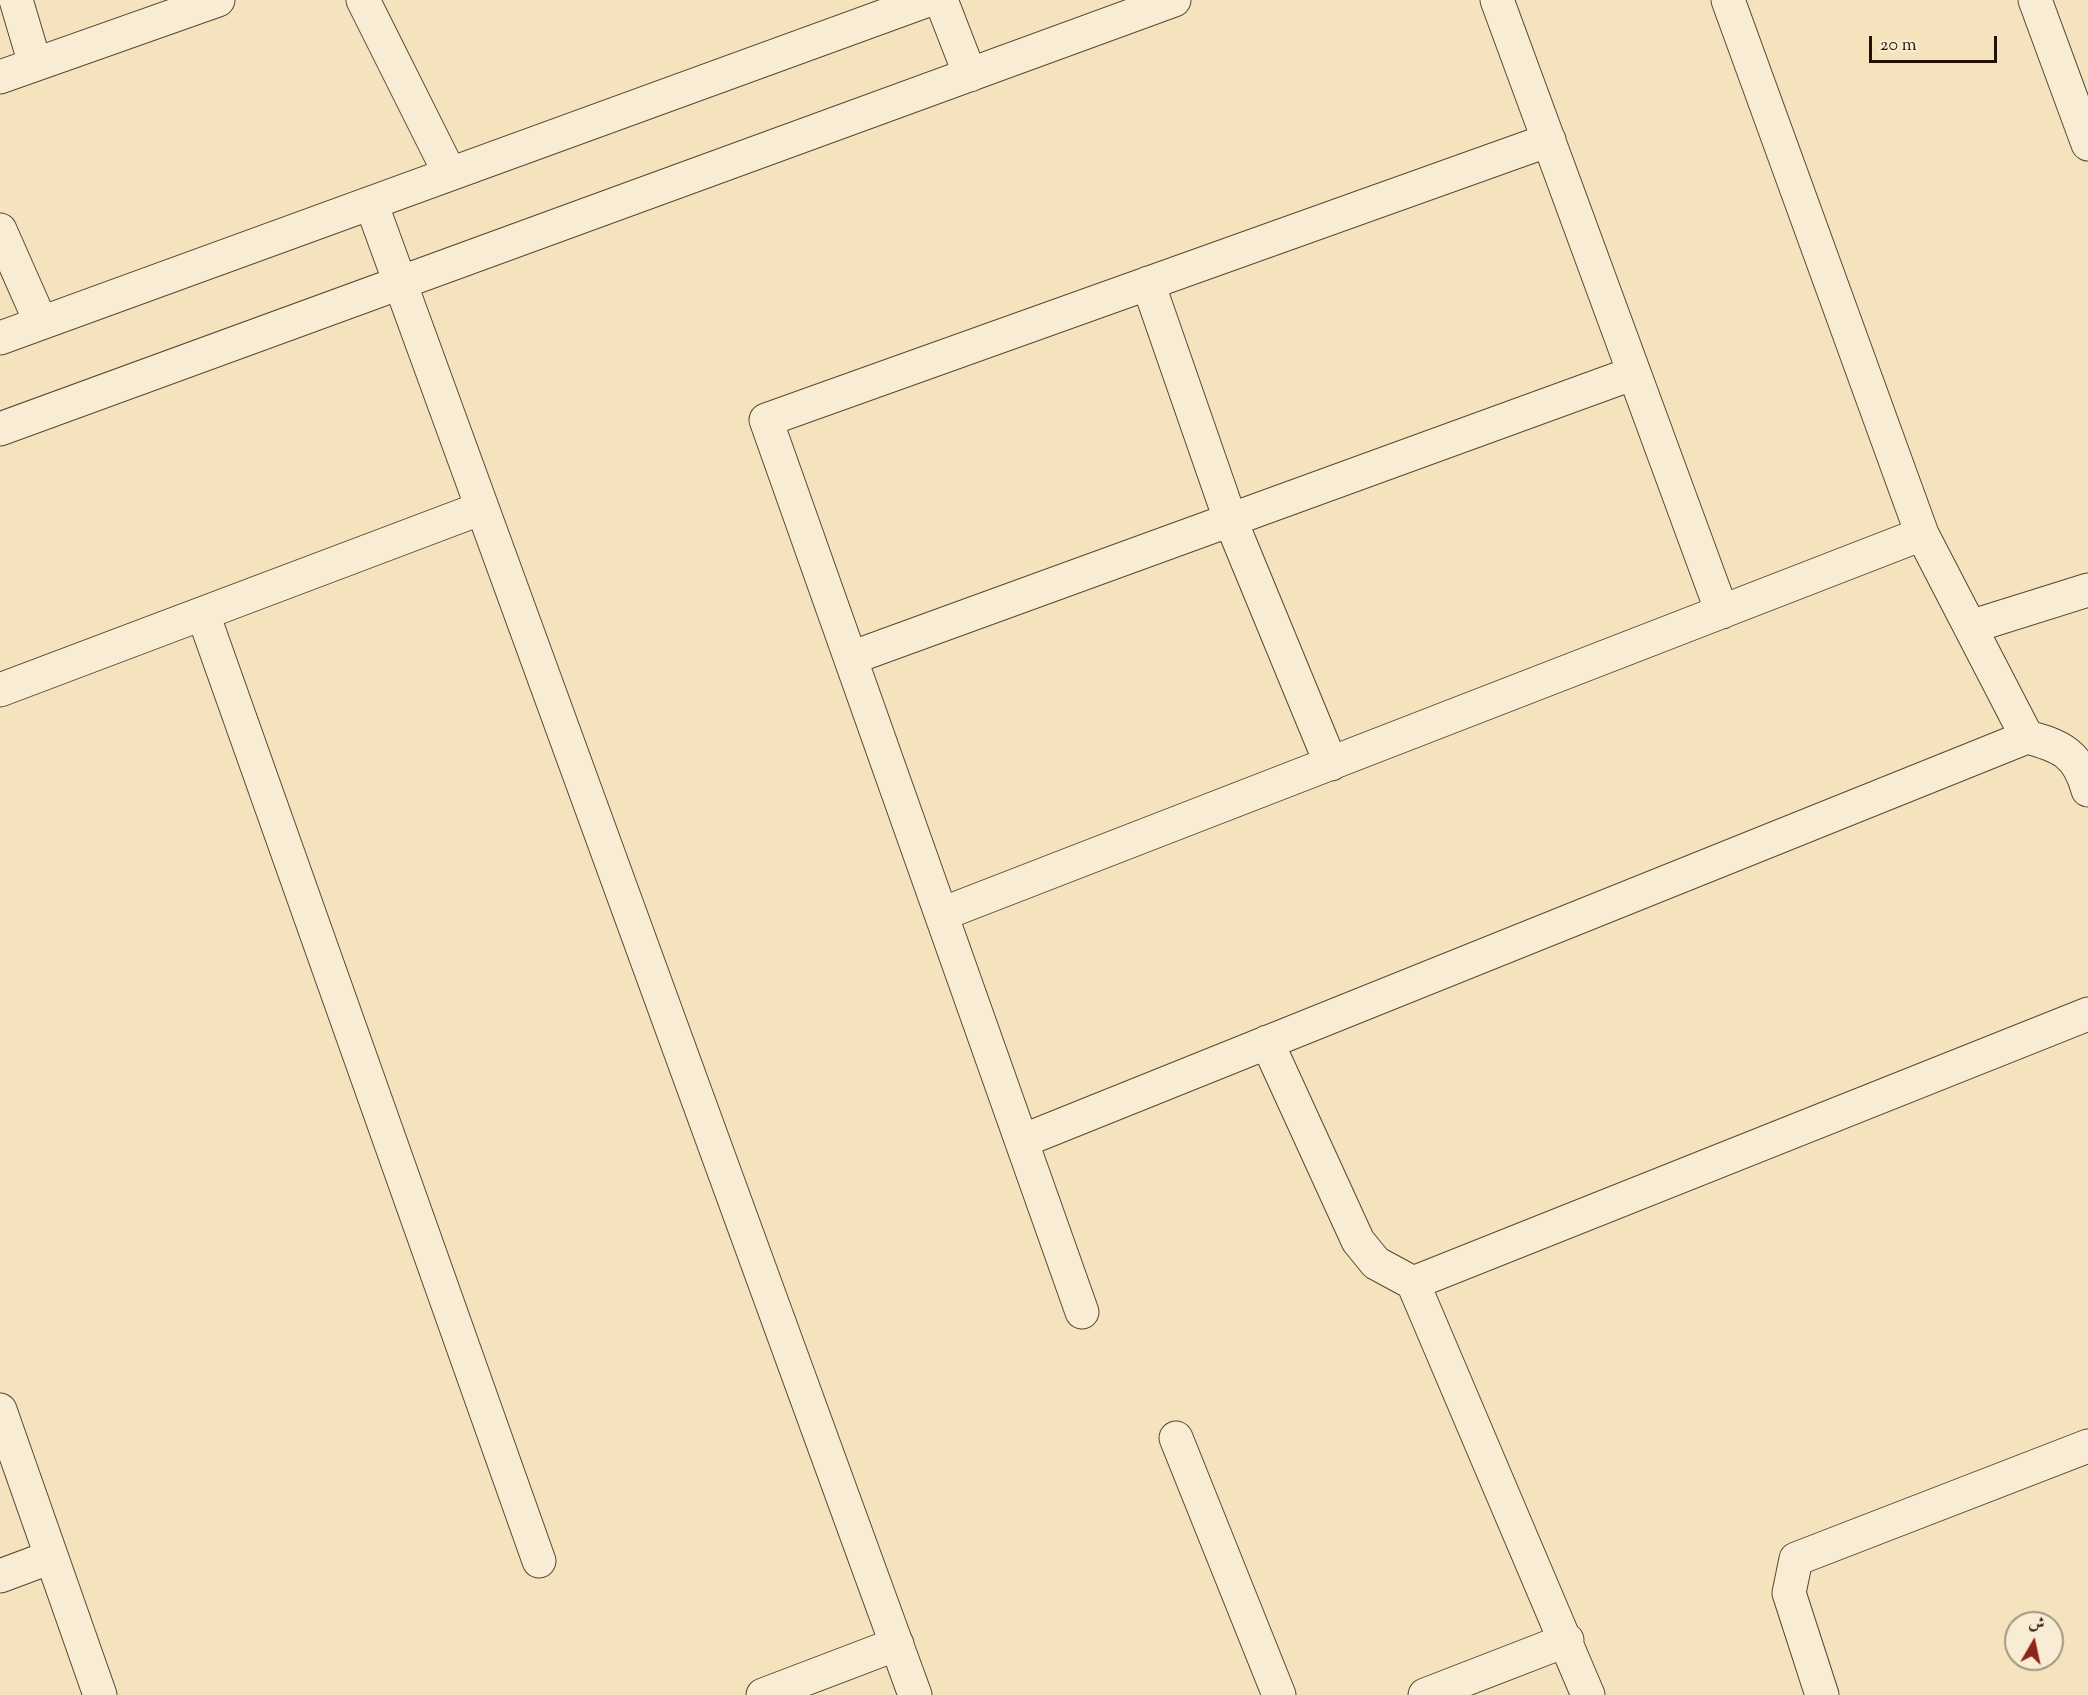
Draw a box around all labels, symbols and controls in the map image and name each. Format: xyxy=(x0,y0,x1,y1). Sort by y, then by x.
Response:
scale bar xyxy=(1872,24,2000,62)
text: 20 m xyxy=(1880,33,1917,59)
north arrow xyxy=(2004,1611,2064,1671)
text: ش xyxy=(2027,1612,2046,1637)

